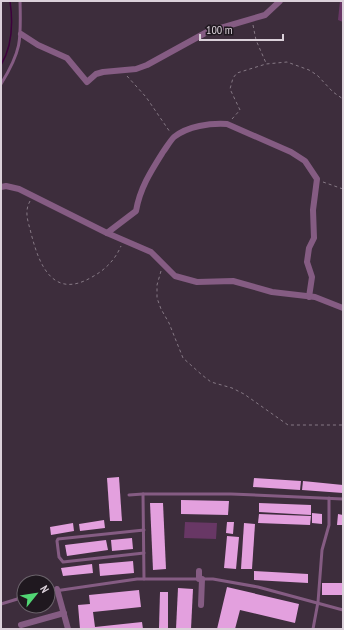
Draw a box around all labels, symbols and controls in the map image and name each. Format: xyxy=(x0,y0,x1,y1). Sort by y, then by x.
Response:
scale bar xyxy=(200,16,283,42)
text: 100 m xyxy=(206,22,233,37)
north arrow xyxy=(16,574,56,614)
text: N xyxy=(37,583,52,595)

